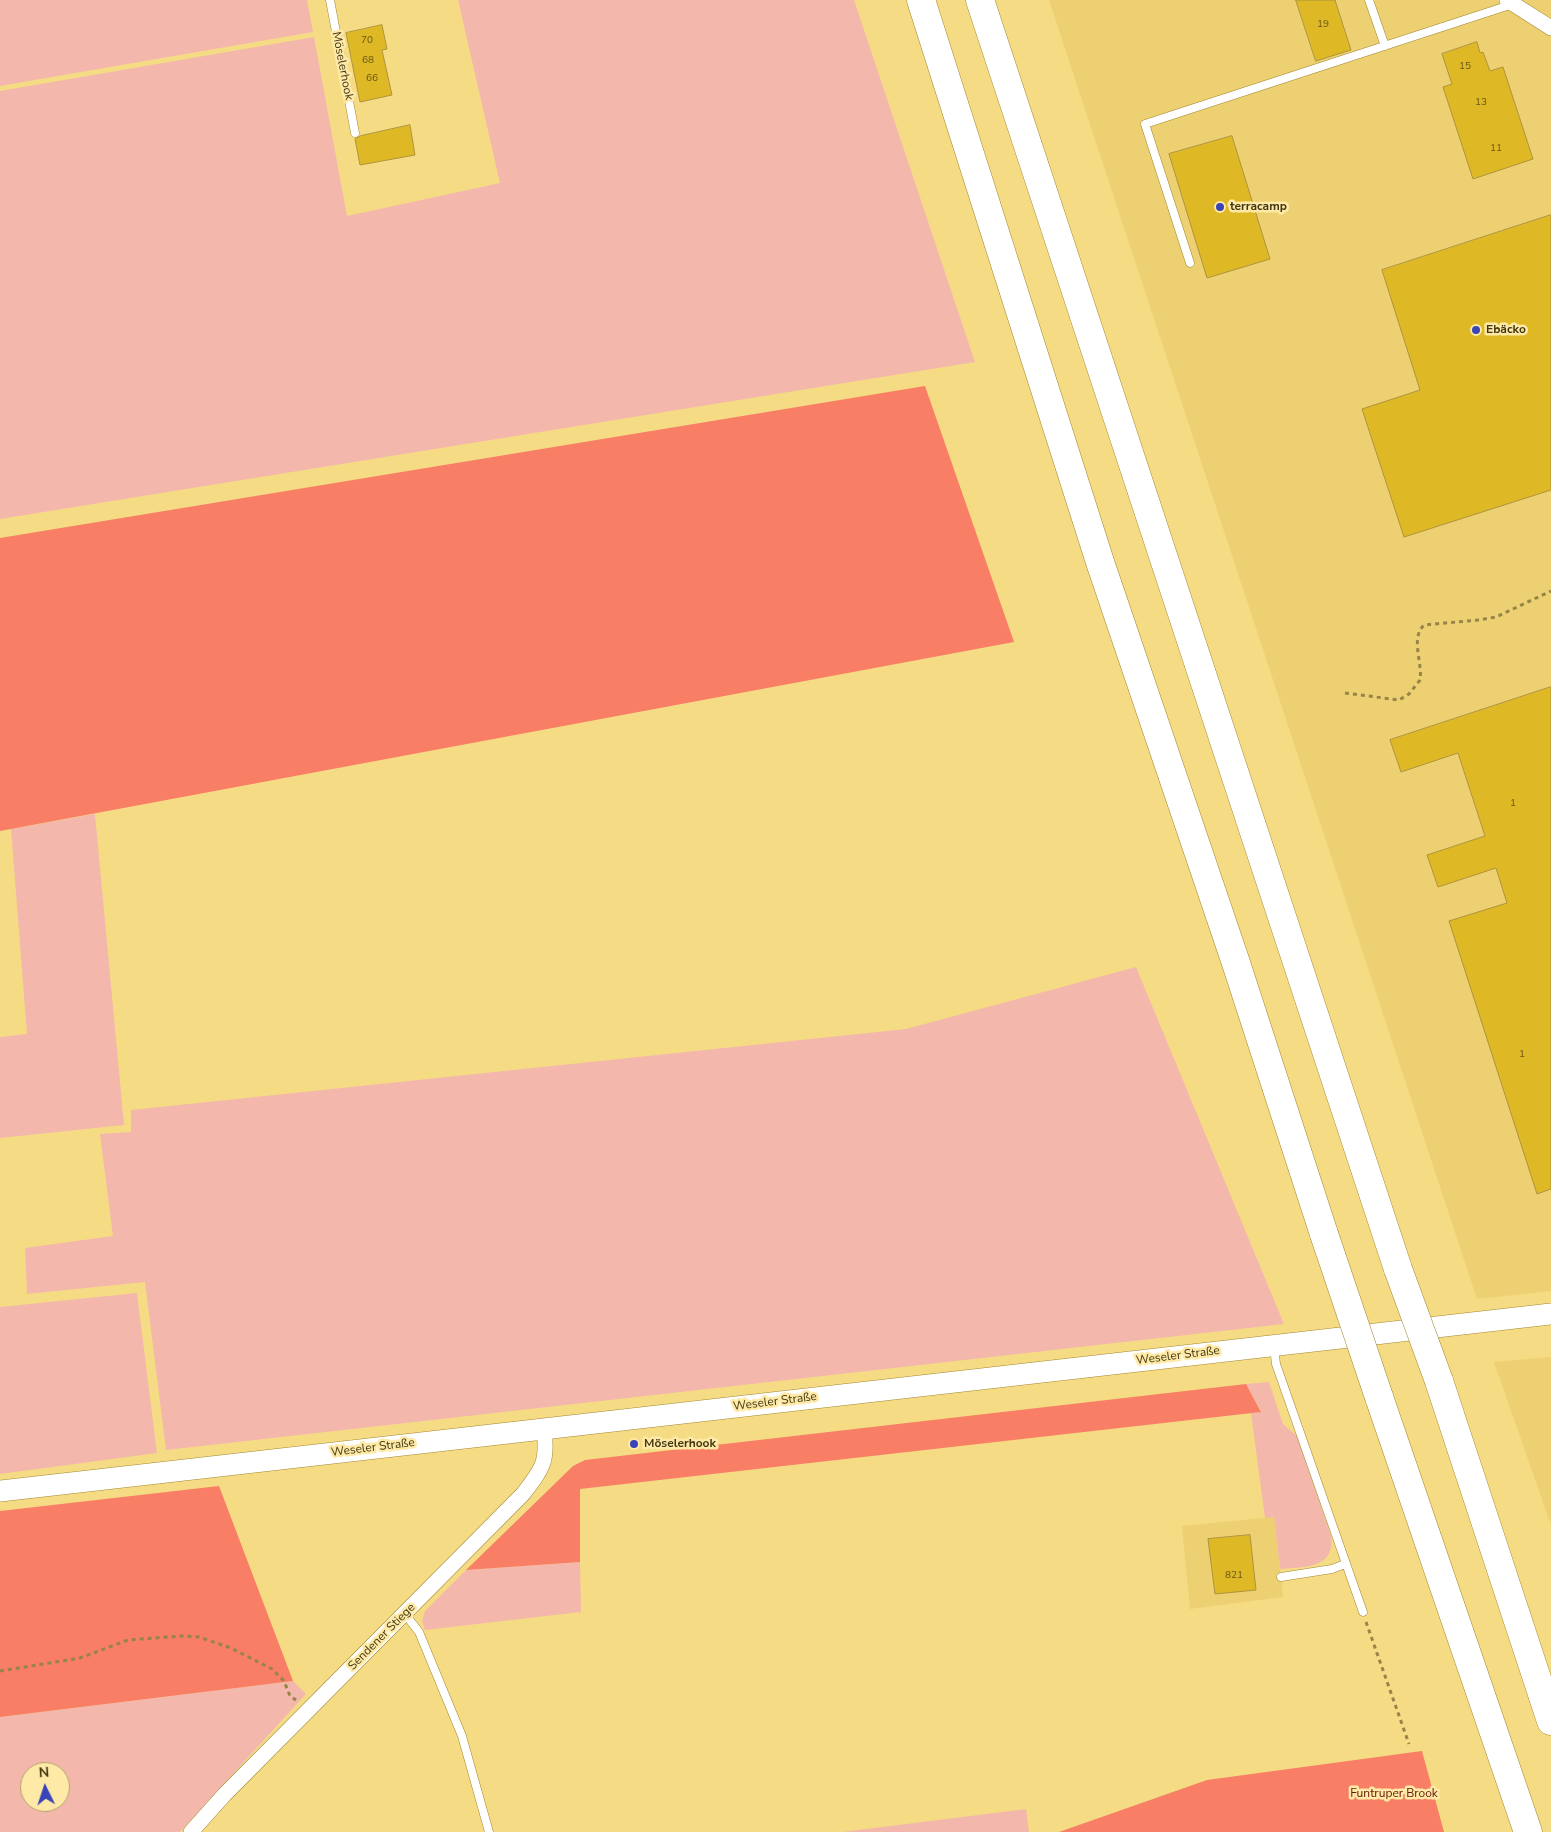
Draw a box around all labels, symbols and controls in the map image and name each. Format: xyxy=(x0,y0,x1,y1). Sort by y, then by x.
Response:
house number: 19 xyxy=(1317,19,1329,31)
street label: Möselerhook xyxy=(328,31,356,101)
house number: 70 xyxy=(361,35,373,47)
house number: 68 xyxy=(362,55,374,67)
house number: 15 xyxy=(1459,61,1471,73)
house number: 66 xyxy=(366,73,378,85)
house number: 13 xyxy=(1475,97,1487,109)
house number: 11 xyxy=(1490,143,1502,155)
place label: terracamp xyxy=(1230,200,1287,214)
marker: terracamp xyxy=(1214,201,1226,213)
place label: Ebäcko xyxy=(1486,323,1526,337)
marker: Ebäcko xyxy=(1470,324,1482,336)
house number: 1 xyxy=(1510,798,1516,810)
house number: 1 xyxy=(1519,1049,1525,1061)
street label: Weseler Straße xyxy=(1135,1344,1221,1368)
street label: Weseler Straße xyxy=(732,1390,818,1414)
street label: Weseler Straße xyxy=(330,1436,416,1460)
place label: Möselerhook xyxy=(644,1437,716,1451)
marker: Möselerhook xyxy=(628,1438,640,1450)
house number: 821 xyxy=(1225,1570,1243,1582)
street label: Sendener Stiege xyxy=(346,1601,418,1673)
north arrow xyxy=(20,1762,70,1812)
text: N xyxy=(38,1763,50,1782)
park label: Funtruper Brook xyxy=(1350,1787,1438,1801)

